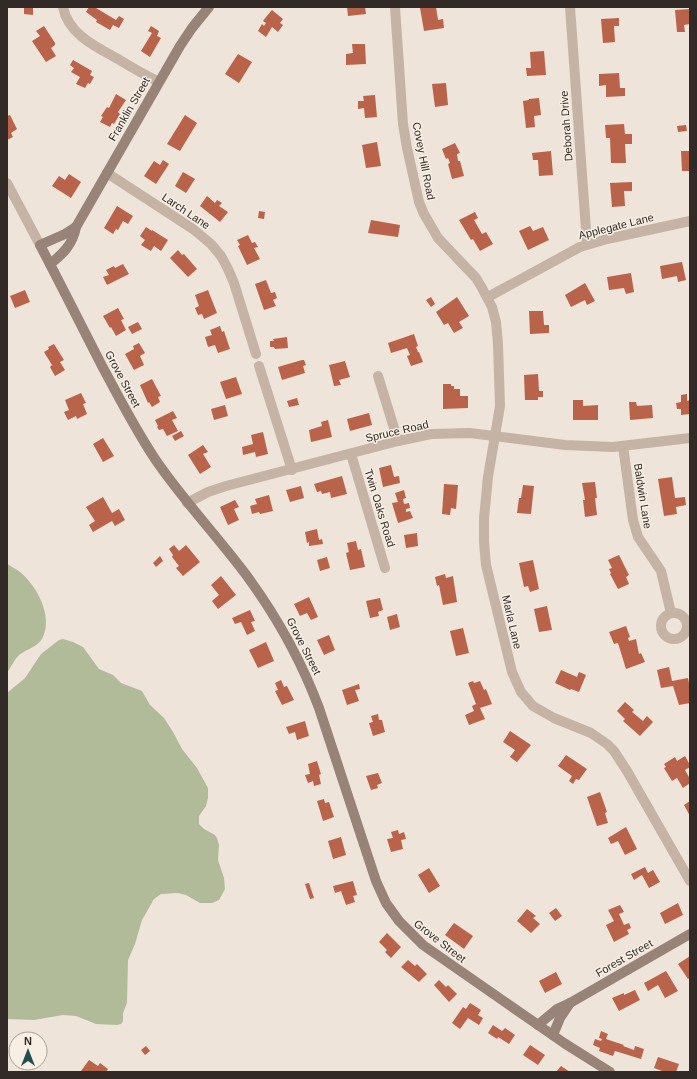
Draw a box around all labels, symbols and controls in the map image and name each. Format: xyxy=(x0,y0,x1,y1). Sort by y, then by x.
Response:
street label: Franklin Street xyxy=(106,75,152,143)
street label: Deborah Drive xyxy=(558,90,574,162)
street label: Covey Hill Road xyxy=(411,121,437,201)
street label: Larch Lane xyxy=(160,191,212,231)
street label: Applegate Lane xyxy=(577,211,655,241)
street label: Grove Street xyxy=(103,349,143,409)
street label: Spruce Road xyxy=(364,418,430,444)
street label: Baldwin Lane xyxy=(632,462,654,530)
street label: Twin Oaks Road xyxy=(362,468,398,548)
street label: Marla Lane xyxy=(500,594,524,650)
street label: Grove Street xyxy=(284,615,324,677)
street label: Grove Street xyxy=(412,917,468,965)
street label: Forest Street xyxy=(593,937,655,979)
north arrow xyxy=(8,1031,48,1071)
text: N xyxy=(24,1035,32,1047)

